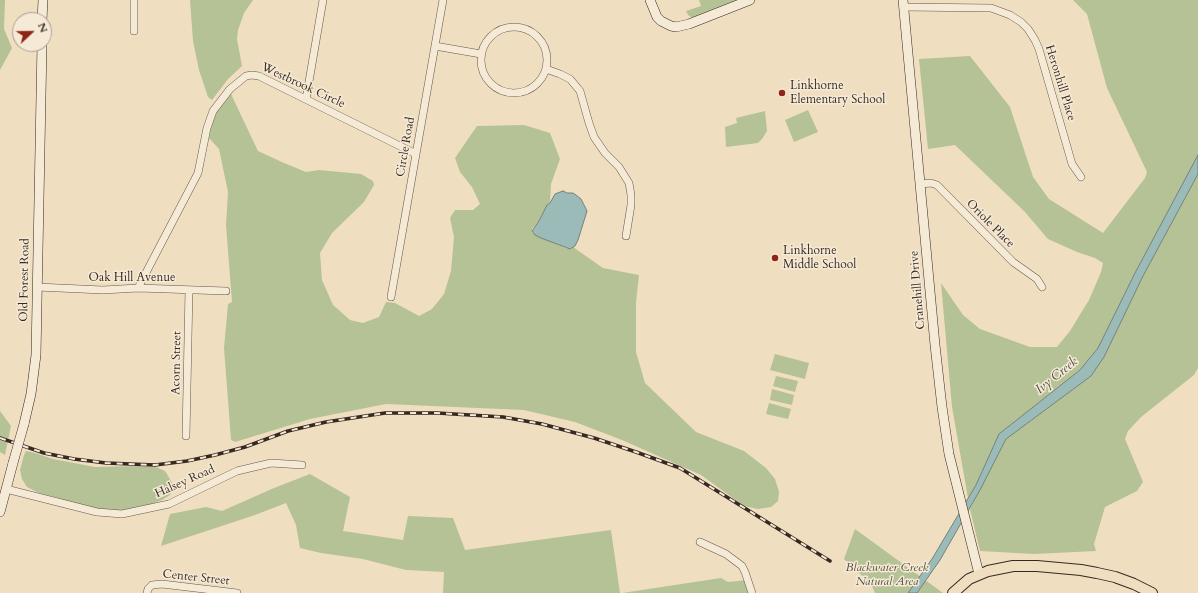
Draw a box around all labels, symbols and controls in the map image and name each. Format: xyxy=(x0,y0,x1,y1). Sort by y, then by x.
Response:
north arrow xyxy=(12,12,52,52)
text: N xyxy=(34,20,51,35)
street label: Heronhill Place xyxy=(1042,43,1078,123)
street label: Westbrook Circle xyxy=(259,60,347,112)
place label: Linkhorne Elementary School xyxy=(790,79,885,107)
marker: Linkhorne Elementary School xyxy=(777,88,787,98)
street label: Circle Road xyxy=(394,116,418,178)
street label: Oriole Place xyxy=(963,197,1017,251)
street label: Old Forest Road xyxy=(17,238,33,322)
place label: Linkhorne Middle School xyxy=(783,244,856,272)
street label: Cranehill Drive xyxy=(907,250,929,330)
marker: Linkhorne Middle School xyxy=(770,253,780,263)
street label: Oak Hill Avenue xyxy=(89,271,175,285)
street label: Acorn Street xyxy=(169,331,185,395)
water label: Ivy Creek xyxy=(1033,354,1081,398)
street label: Halsey Road xyxy=(153,462,217,502)
park label: Blackwater Creek Natural Area xyxy=(845,561,929,589)
street label: Center Street xyxy=(162,567,230,589)

